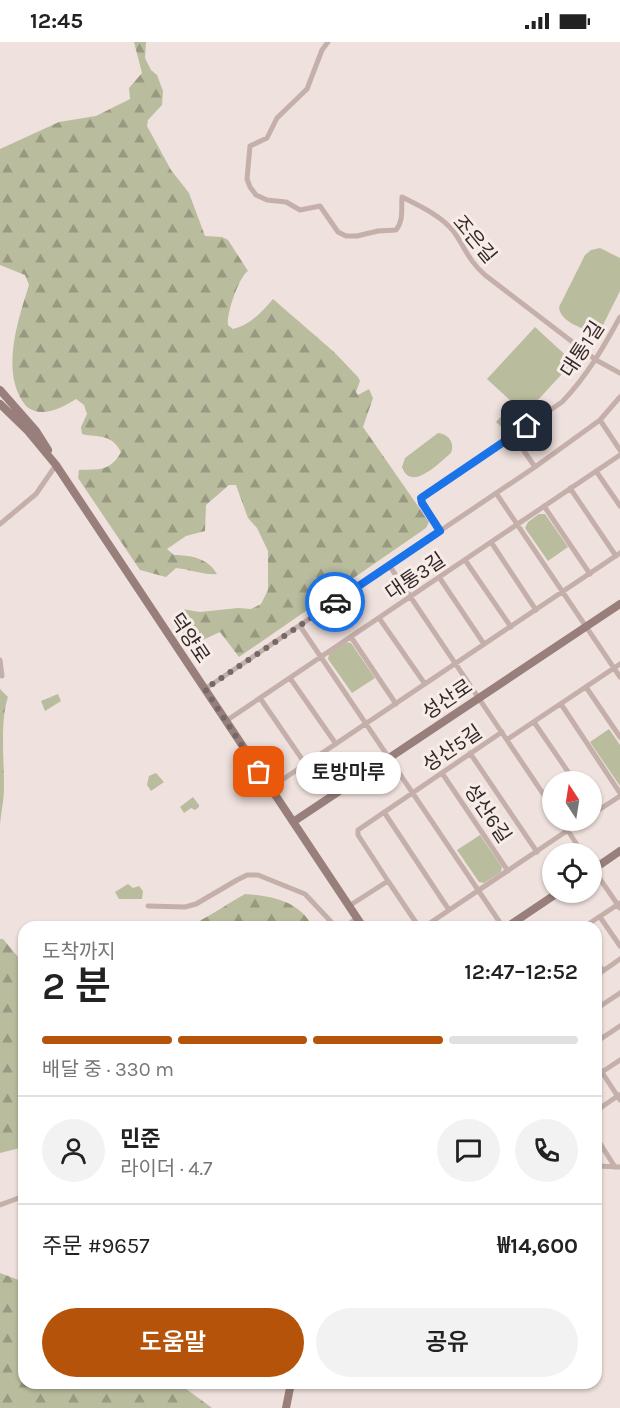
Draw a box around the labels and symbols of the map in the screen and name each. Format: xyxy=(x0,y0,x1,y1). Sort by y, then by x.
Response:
street label: 조은길 xyxy=(448,211,501,268)
street label: 대통1길 xyxy=(556,317,609,381)
pin xyxy=(501,400,552,451)
street label: 대통3길 xyxy=(381,548,449,605)
courier xyxy=(305,572,365,632)
street label: 덕양로 xyxy=(165,609,215,668)
street label: 성산로 xyxy=(418,674,477,724)
street label: 성산5길 xyxy=(418,720,486,777)
pin xyxy=(233,746,284,797)
callout: 토방마루 xyxy=(295,751,400,793)
north arrow xyxy=(542,771,602,831)
street label: 성산6길 xyxy=(459,779,516,847)

